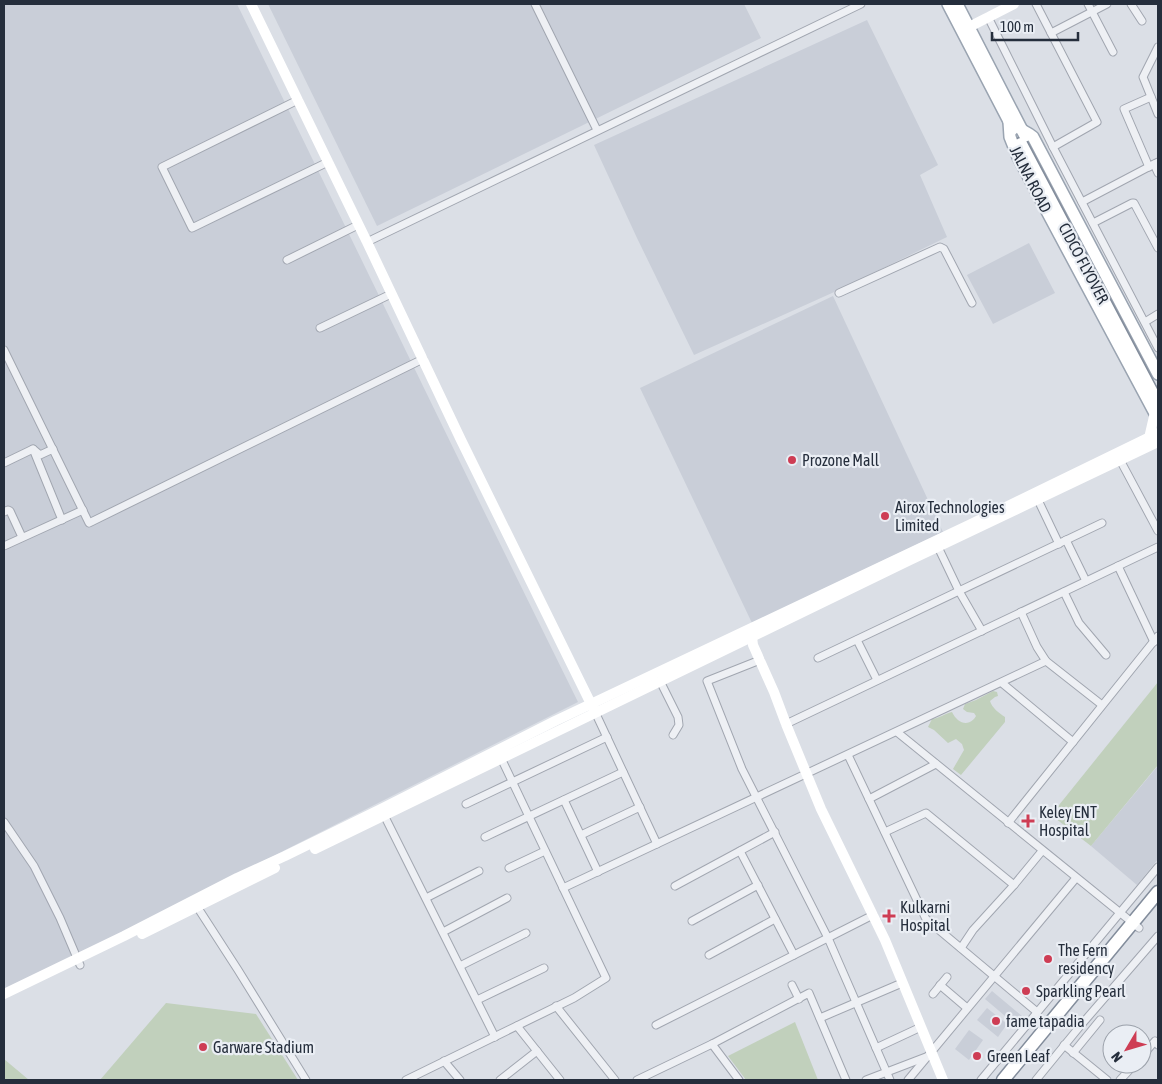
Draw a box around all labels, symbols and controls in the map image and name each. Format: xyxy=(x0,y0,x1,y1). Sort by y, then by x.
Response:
scale bar xyxy=(992,10,1078,42)
text: 100 m xyxy=(1000,18,1034,35)
street label: JALNA ROAD xyxy=(1006,143,1056,215)
street label: CIDCO FLYOVER xyxy=(1055,220,1113,306)
place label: Prozone Mall xyxy=(802,451,880,469)
marker: Prozone Mall xyxy=(786,454,798,466)
place label: Airox Technologies Limited xyxy=(895,498,1005,534)
marker: Airox Technologies Limited xyxy=(879,510,891,522)
place label: Keley ENT Hospital xyxy=(1039,803,1097,840)
marker: Keley ENT Hospital xyxy=(1021,814,1035,828)
place label: Kulkarni Hospital xyxy=(900,898,951,935)
marker: Kulkarni Hospital xyxy=(882,909,896,923)
place label: The Fern residency xyxy=(1058,941,1115,978)
marker: The Fern residency xyxy=(1042,953,1054,965)
place label: Sparkling Pearl xyxy=(1036,982,1126,1001)
marker: Sparkling Pearl xyxy=(1020,985,1032,997)
place label: fame tapadia xyxy=(1006,1012,1085,1031)
marker: fame tapadia xyxy=(990,1015,1002,1027)
north arrow xyxy=(1102,1024,1152,1074)
place label: Garware Stadium xyxy=(213,1038,314,1056)
marker: Garware Stadium xyxy=(197,1041,209,1053)
place label: Green Leaf xyxy=(987,1047,1050,1065)
text: N xyxy=(1108,1049,1126,1065)
marker: Green Leaf xyxy=(971,1050,983,1062)

